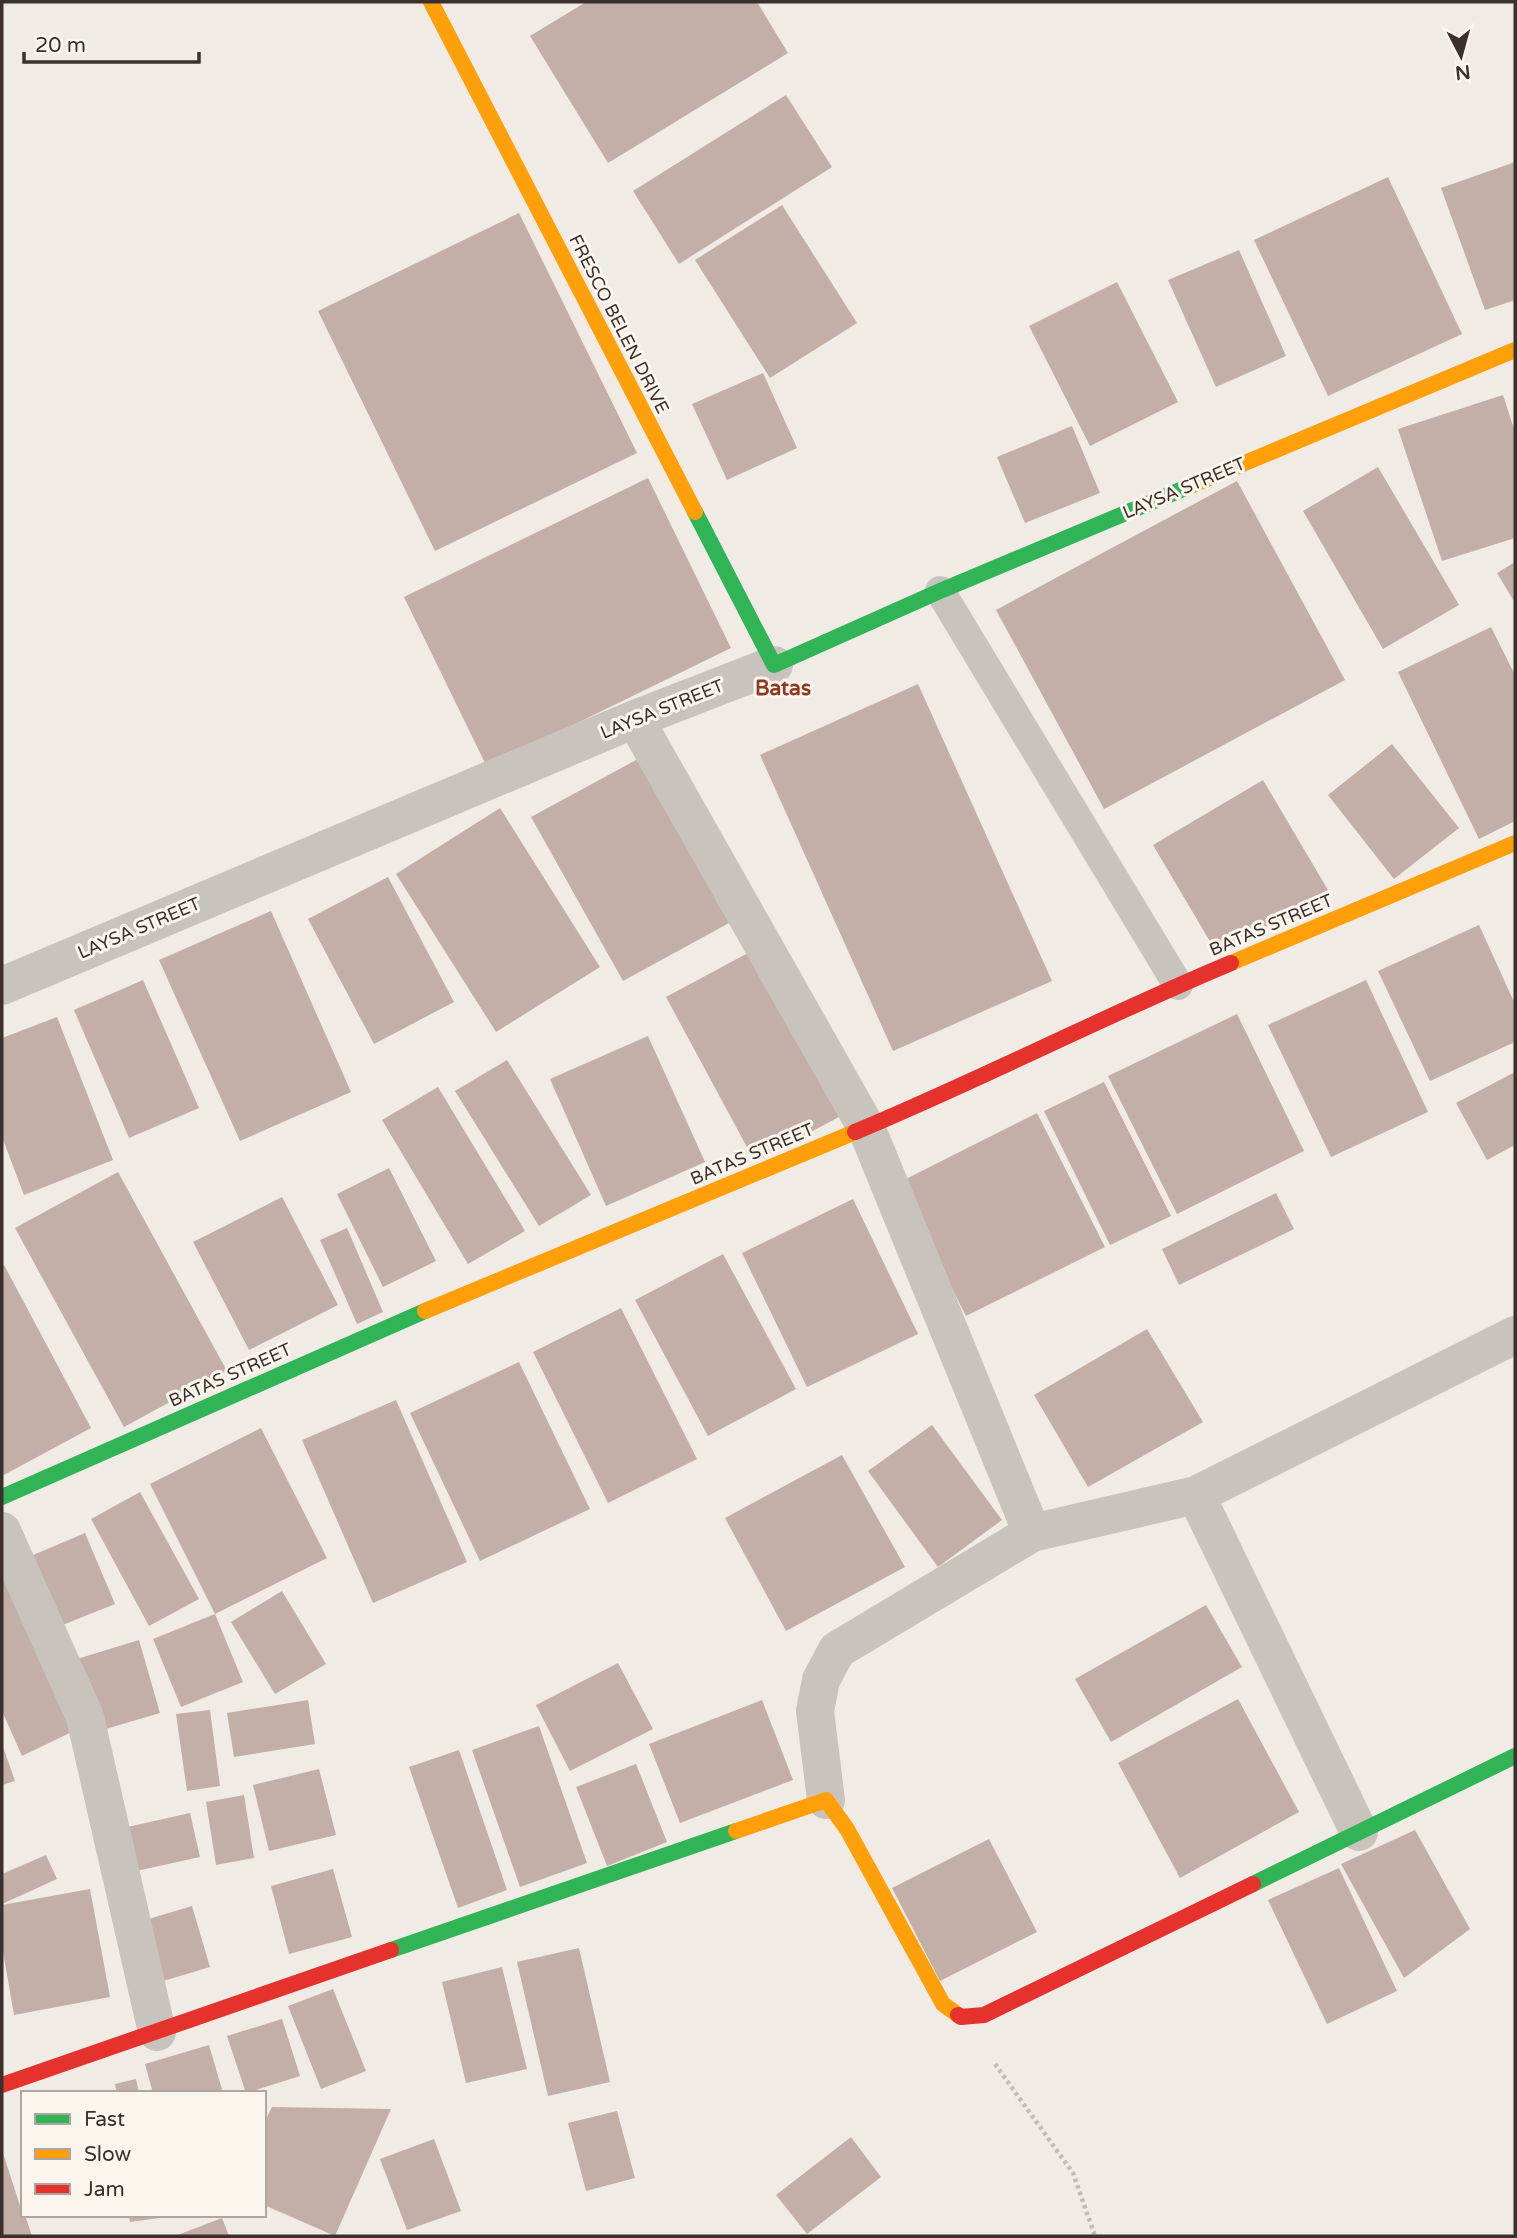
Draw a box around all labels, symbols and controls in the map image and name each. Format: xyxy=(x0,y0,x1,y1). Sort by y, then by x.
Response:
scale bar xyxy=(24,21,200,65)
north arrow xyxy=(1426,21,1496,91)
text: 20 m xyxy=(35,33,86,58)
text: N xyxy=(1454,60,1471,84)
street label: FRESCO BELEN DRIVE xyxy=(564,231,674,417)
street label: LAYSA STREET xyxy=(1119,452,1249,524)
street label: LAYSA STREET xyxy=(597,674,727,744)
district label: Batas xyxy=(755,676,811,701)
street label: BATAS STREET xyxy=(1206,889,1336,961)
street label: LAYSA STREET xyxy=(74,892,204,964)
street label: BATAS STREET xyxy=(687,1118,817,1190)
street label: BATAS STREET xyxy=(165,1338,295,1412)
legend xyxy=(21,2091,266,2217)
text: Fast xyxy=(84,2107,125,2132)
text: Slow xyxy=(84,2142,132,2167)
text: Jam xyxy=(84,2177,125,2202)

